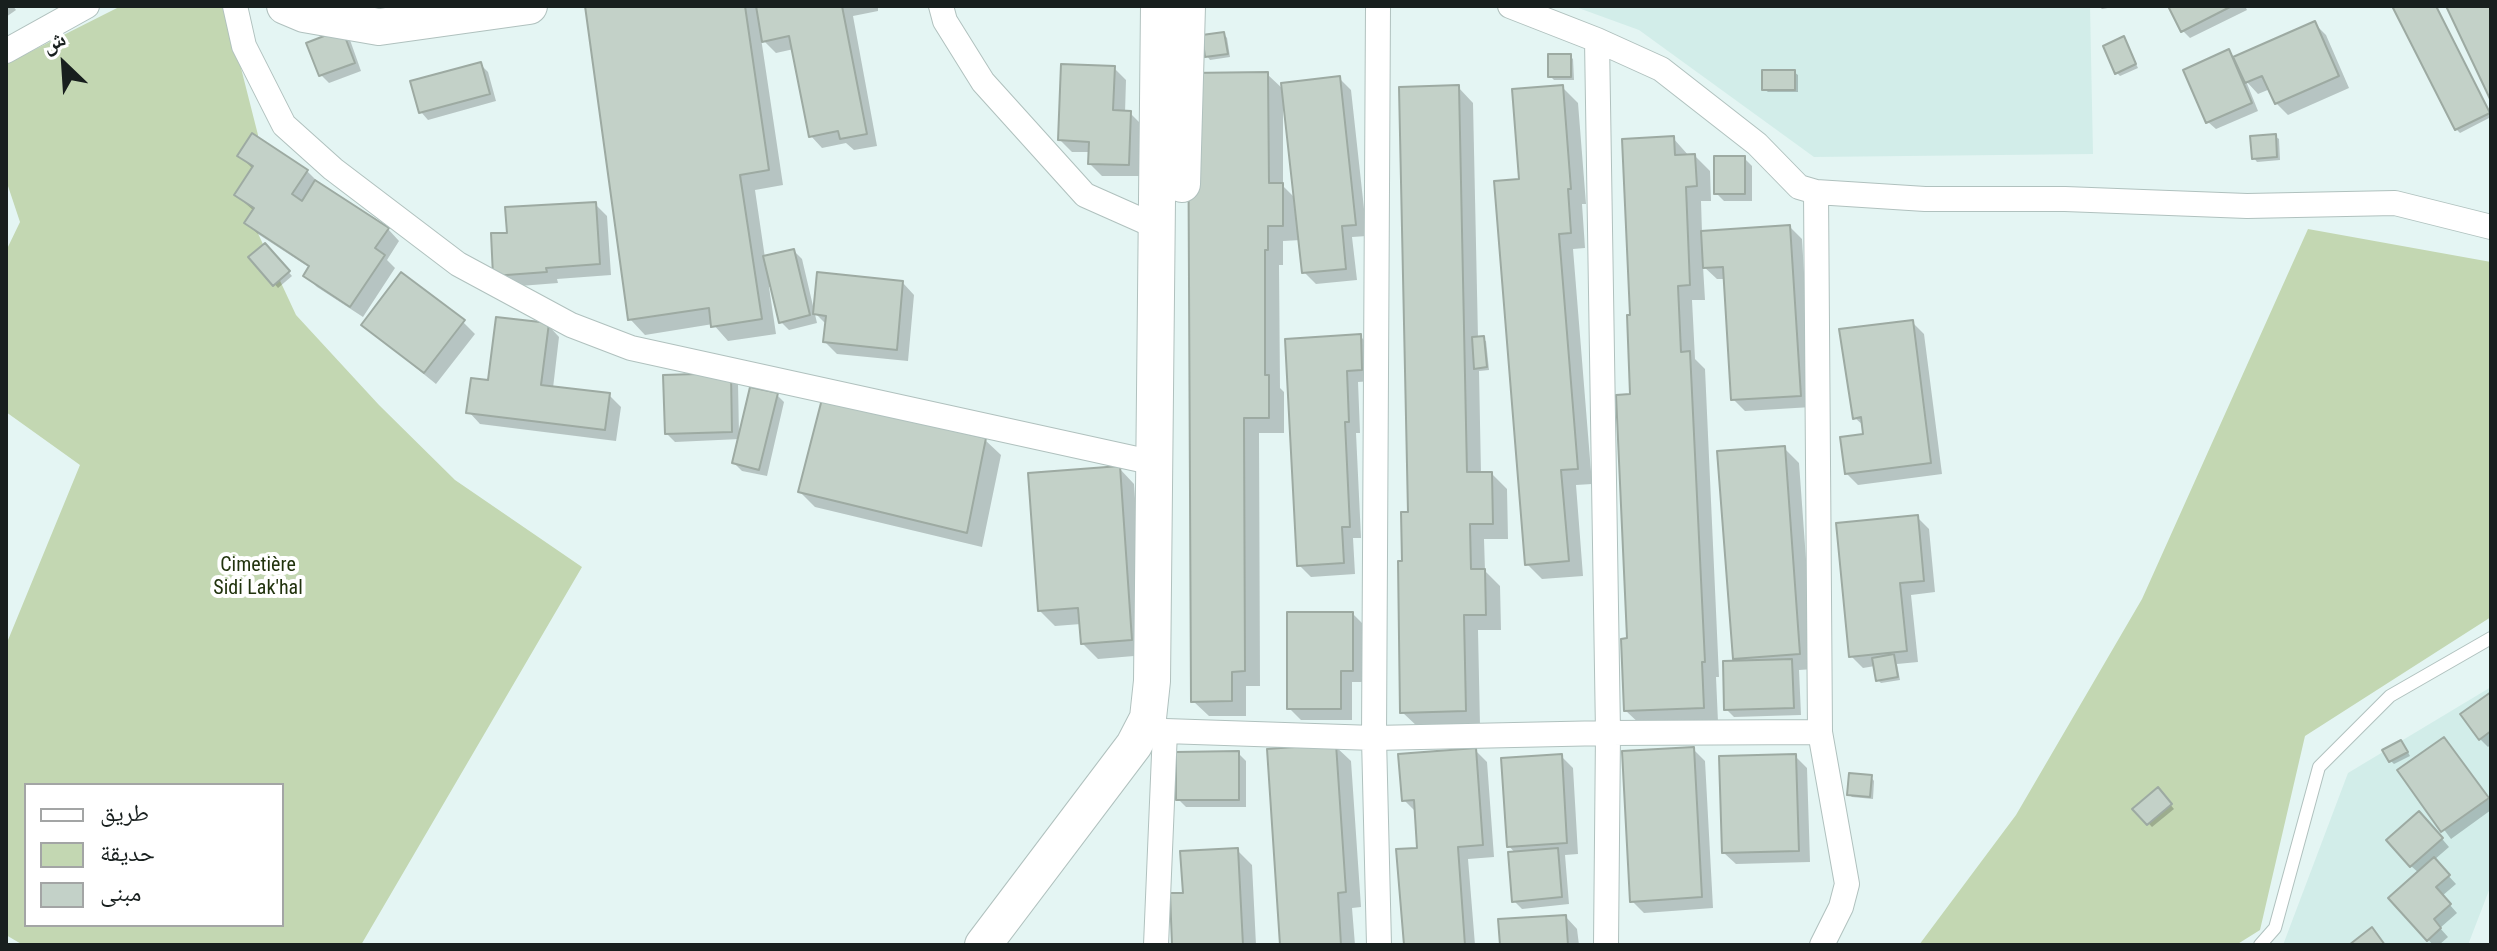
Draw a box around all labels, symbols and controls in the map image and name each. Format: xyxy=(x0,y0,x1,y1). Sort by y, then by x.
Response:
north arrow xyxy=(24,24,104,104)
text: ش xyxy=(38,26,70,58)
park label: Cimetière Sidi Lak'hal xyxy=(213,554,303,601)
legend xyxy=(24,783,284,927)
text: طريق xyxy=(100,799,149,827)
text: حديقة xyxy=(100,839,155,867)
text: مبنى xyxy=(100,879,141,907)

